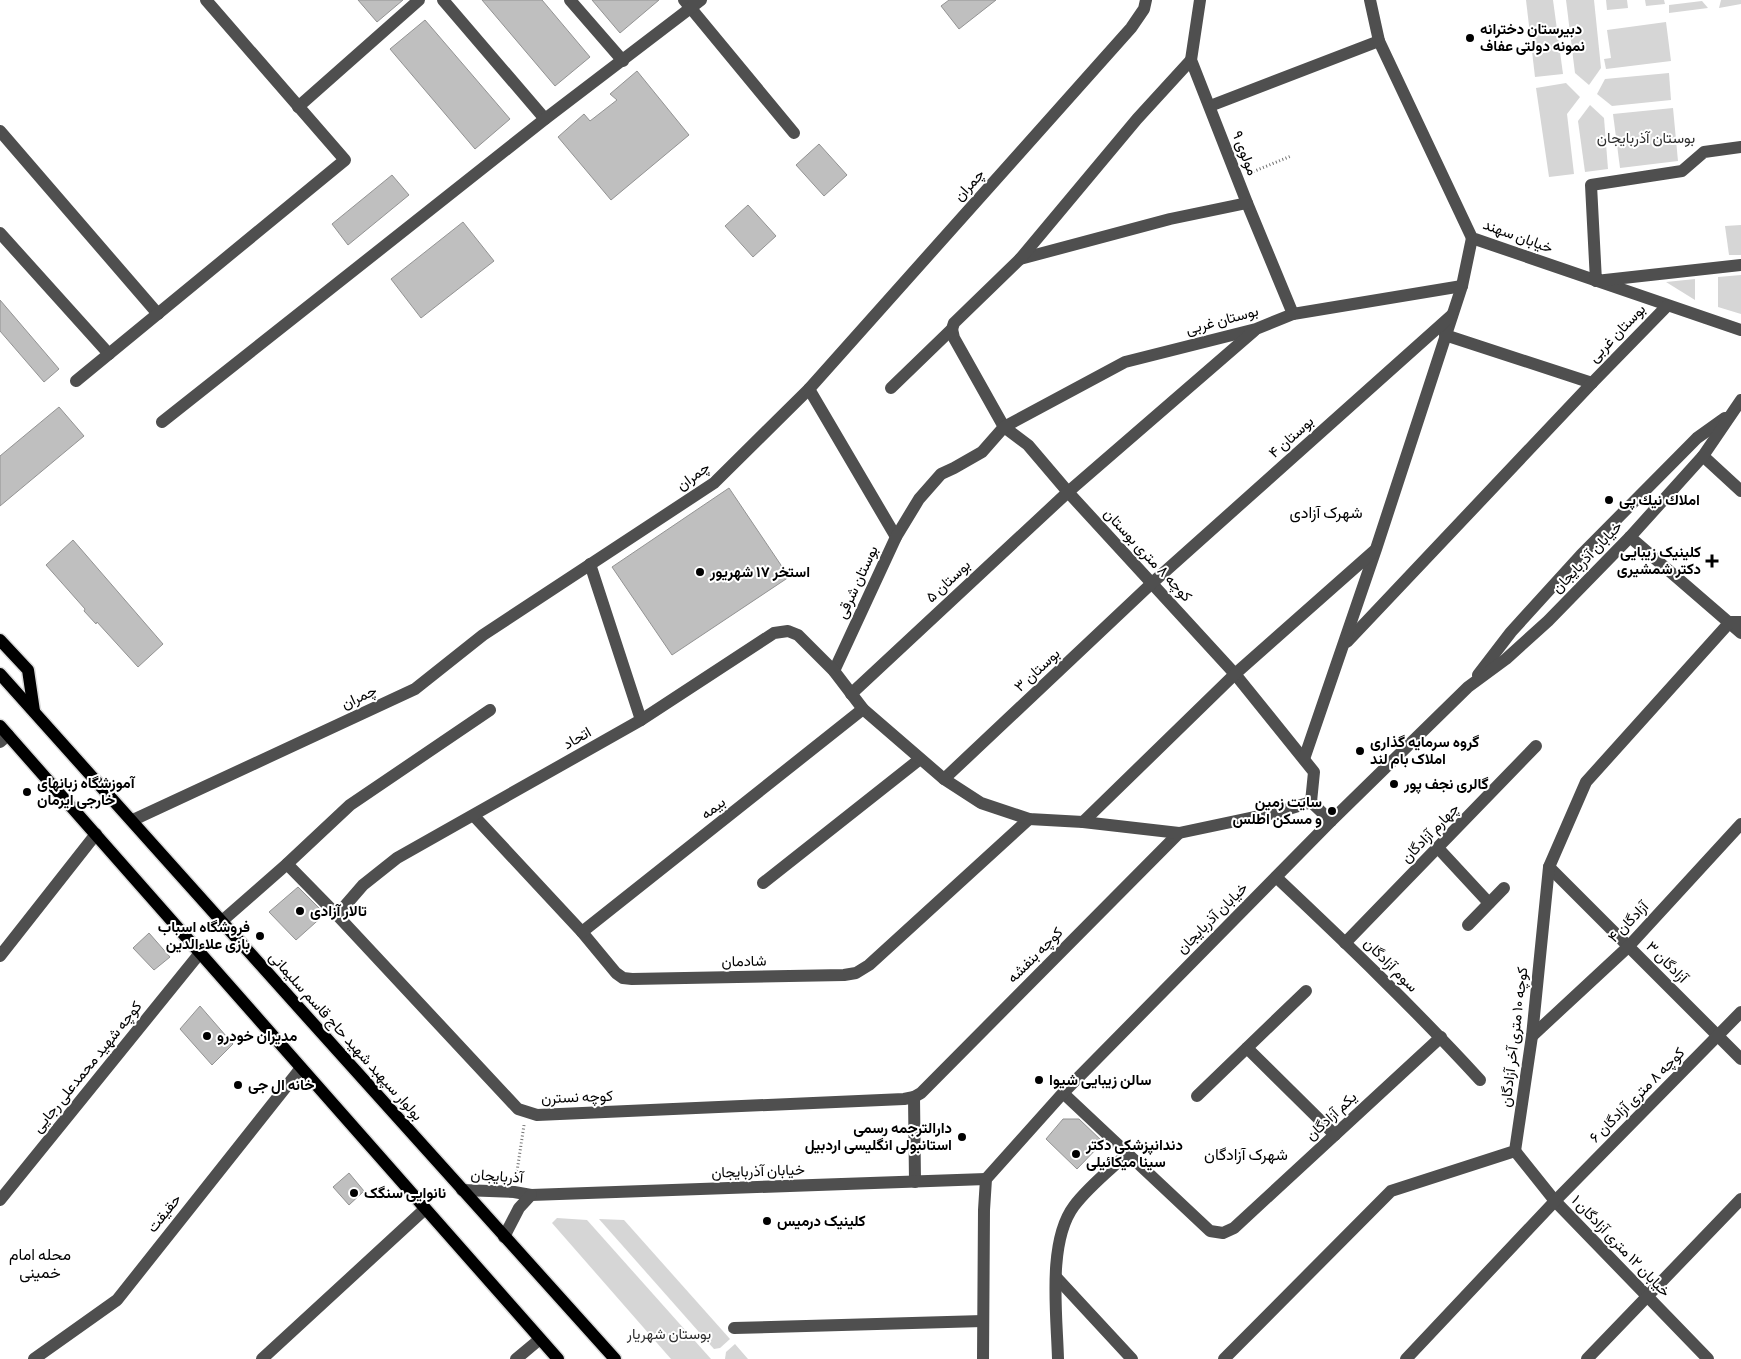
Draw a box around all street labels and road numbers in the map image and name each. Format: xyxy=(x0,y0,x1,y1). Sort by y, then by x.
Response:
street label: مولوی ۹ xyxy=(1227,128,1263,178)
street label: چمران xyxy=(949,165,989,205)
street label: خیابان سهند xyxy=(1481,214,1556,257)
street label: بوستان غربی xyxy=(1584,299,1650,367)
street label: بوستان غربی xyxy=(1183,301,1261,339)
street label: بوستان ۴ xyxy=(1264,411,1317,462)
street label: چمران xyxy=(672,457,714,495)
street label: کوچه ۸ متری بوستان xyxy=(1099,504,1197,606)
street label: خیابان آذربایجان xyxy=(1547,516,1626,597)
street label: بوستان شرقی xyxy=(831,542,883,622)
street label: بوستان ۵ xyxy=(921,555,974,606)
street label: بوستان ۳ xyxy=(1010,644,1063,696)
street label: چمران xyxy=(338,680,380,714)
street label: اتحاد xyxy=(559,722,594,752)
street label: بیمه xyxy=(697,792,729,823)
street label: چهارم آزادگان xyxy=(1396,799,1464,867)
street label: خیابان آذربایجان xyxy=(1172,878,1251,957)
street label: آزادگان ۴ xyxy=(1603,896,1653,946)
street label: کوچه بنفشه xyxy=(1003,922,1068,987)
street label: سوم آزادگان xyxy=(1359,933,1423,997)
street label: آزادگان ۳ xyxy=(1642,937,1693,988)
street label: بولوار سپهبد شهید حاج قاسم سلیمانی xyxy=(264,947,427,1126)
street label: شادمان xyxy=(721,951,767,970)
street label: کوچه ۱۰ متری آخر آزادگان xyxy=(1495,965,1533,1108)
street label: کوچه شهید محمدعلی رجایی xyxy=(28,997,147,1137)
street label: کوچه ۸ متری آزادگان ۶ xyxy=(1585,1043,1689,1147)
street label: کوچه نسترن xyxy=(541,1086,614,1108)
street label: یکم آزادگان xyxy=(1301,1087,1361,1145)
street label: خیابان آذربایجان xyxy=(711,1159,805,1182)
street label: آذربایجان xyxy=(470,1164,526,1187)
street label: حقیقت xyxy=(142,1189,185,1236)
street label: خیابان ۱۲ متری آزادگان ۱ xyxy=(1567,1191,1675,1301)

